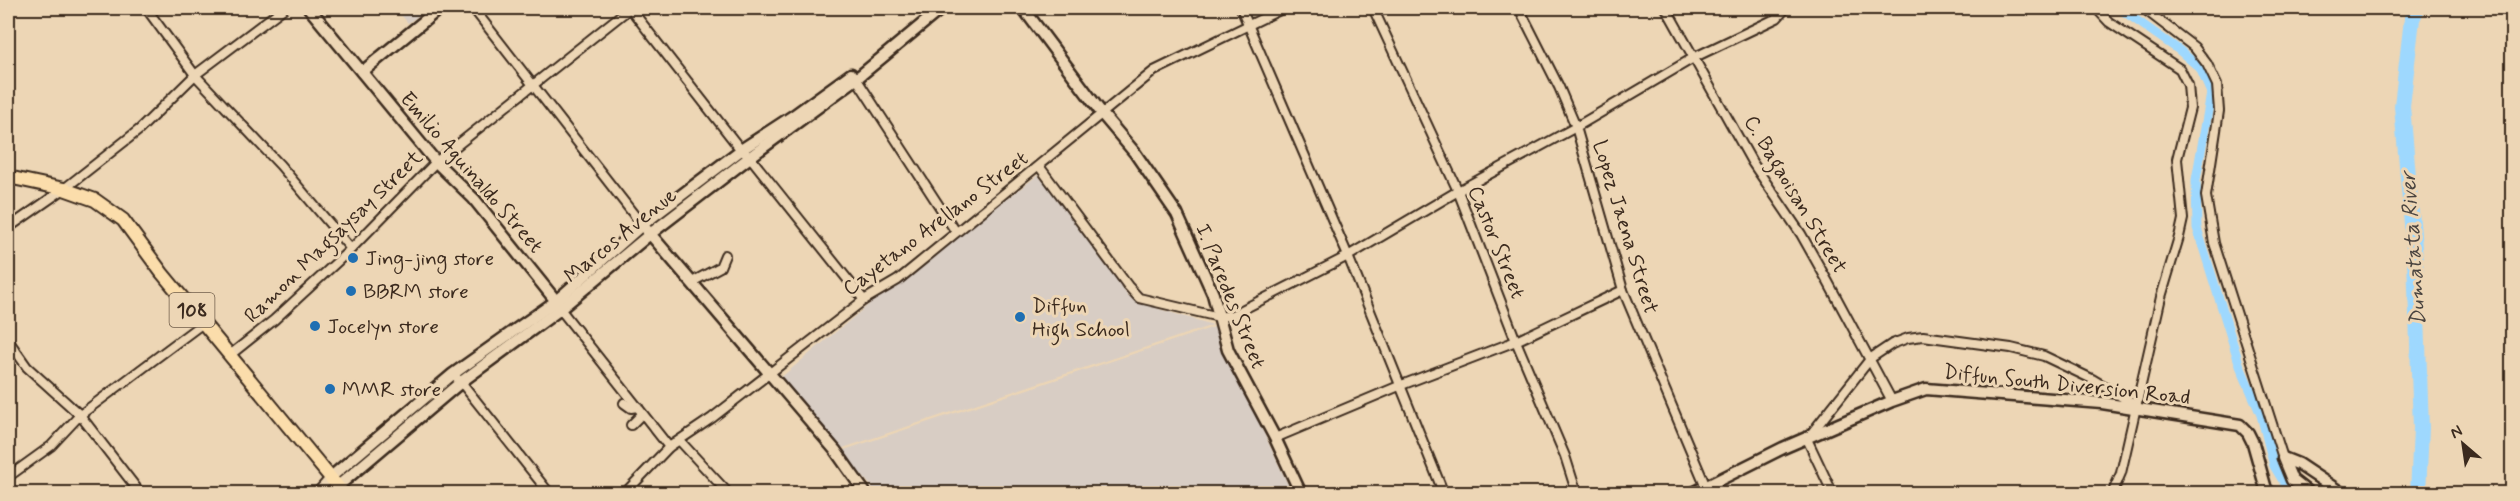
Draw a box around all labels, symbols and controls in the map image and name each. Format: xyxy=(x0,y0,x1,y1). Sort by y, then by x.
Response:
street label: Emilio Aguinaldo Street xyxy=(393,86,549,260)
street label: C. Bagaoisan Street xyxy=(1735,110,1854,280)
street label: Lopez Jaena Street xyxy=(1585,137,1665,318)
street label: Ramon Magsaysay Street xyxy=(238,144,431,331)
street label: Cayetano Arellano Street xyxy=(837,145,1034,303)
water label: Dumatata River xyxy=(2394,168,2433,327)
street label: Marcos Avenue xyxy=(558,182,683,290)
street label: Castor Street xyxy=(1461,182,1532,303)
street label: I. Paredes Street xyxy=(1188,220,1272,373)
place label: Jing-jing store xyxy=(365,245,494,274)
marker: Jing-jing store xyxy=(346,251,360,265)
place label: BBRM store xyxy=(363,278,469,306)
marker: BBRM store xyxy=(344,284,358,298)
place label: Diffun High School xyxy=(1032,292,1130,346)
road number: 108 xyxy=(170,293,214,327)
marker: Diffun High School xyxy=(1013,310,1027,324)
place label: Jocelyn store xyxy=(327,313,439,341)
marker: Jocelyn store xyxy=(308,319,322,333)
street label: Diffun South Diversion Road xyxy=(1942,358,2192,412)
place label: MMR store xyxy=(342,376,441,404)
marker: MMR store xyxy=(323,382,337,396)
north arrow xyxy=(2433,414,2493,474)
text: N xyxy=(2447,420,2466,444)

